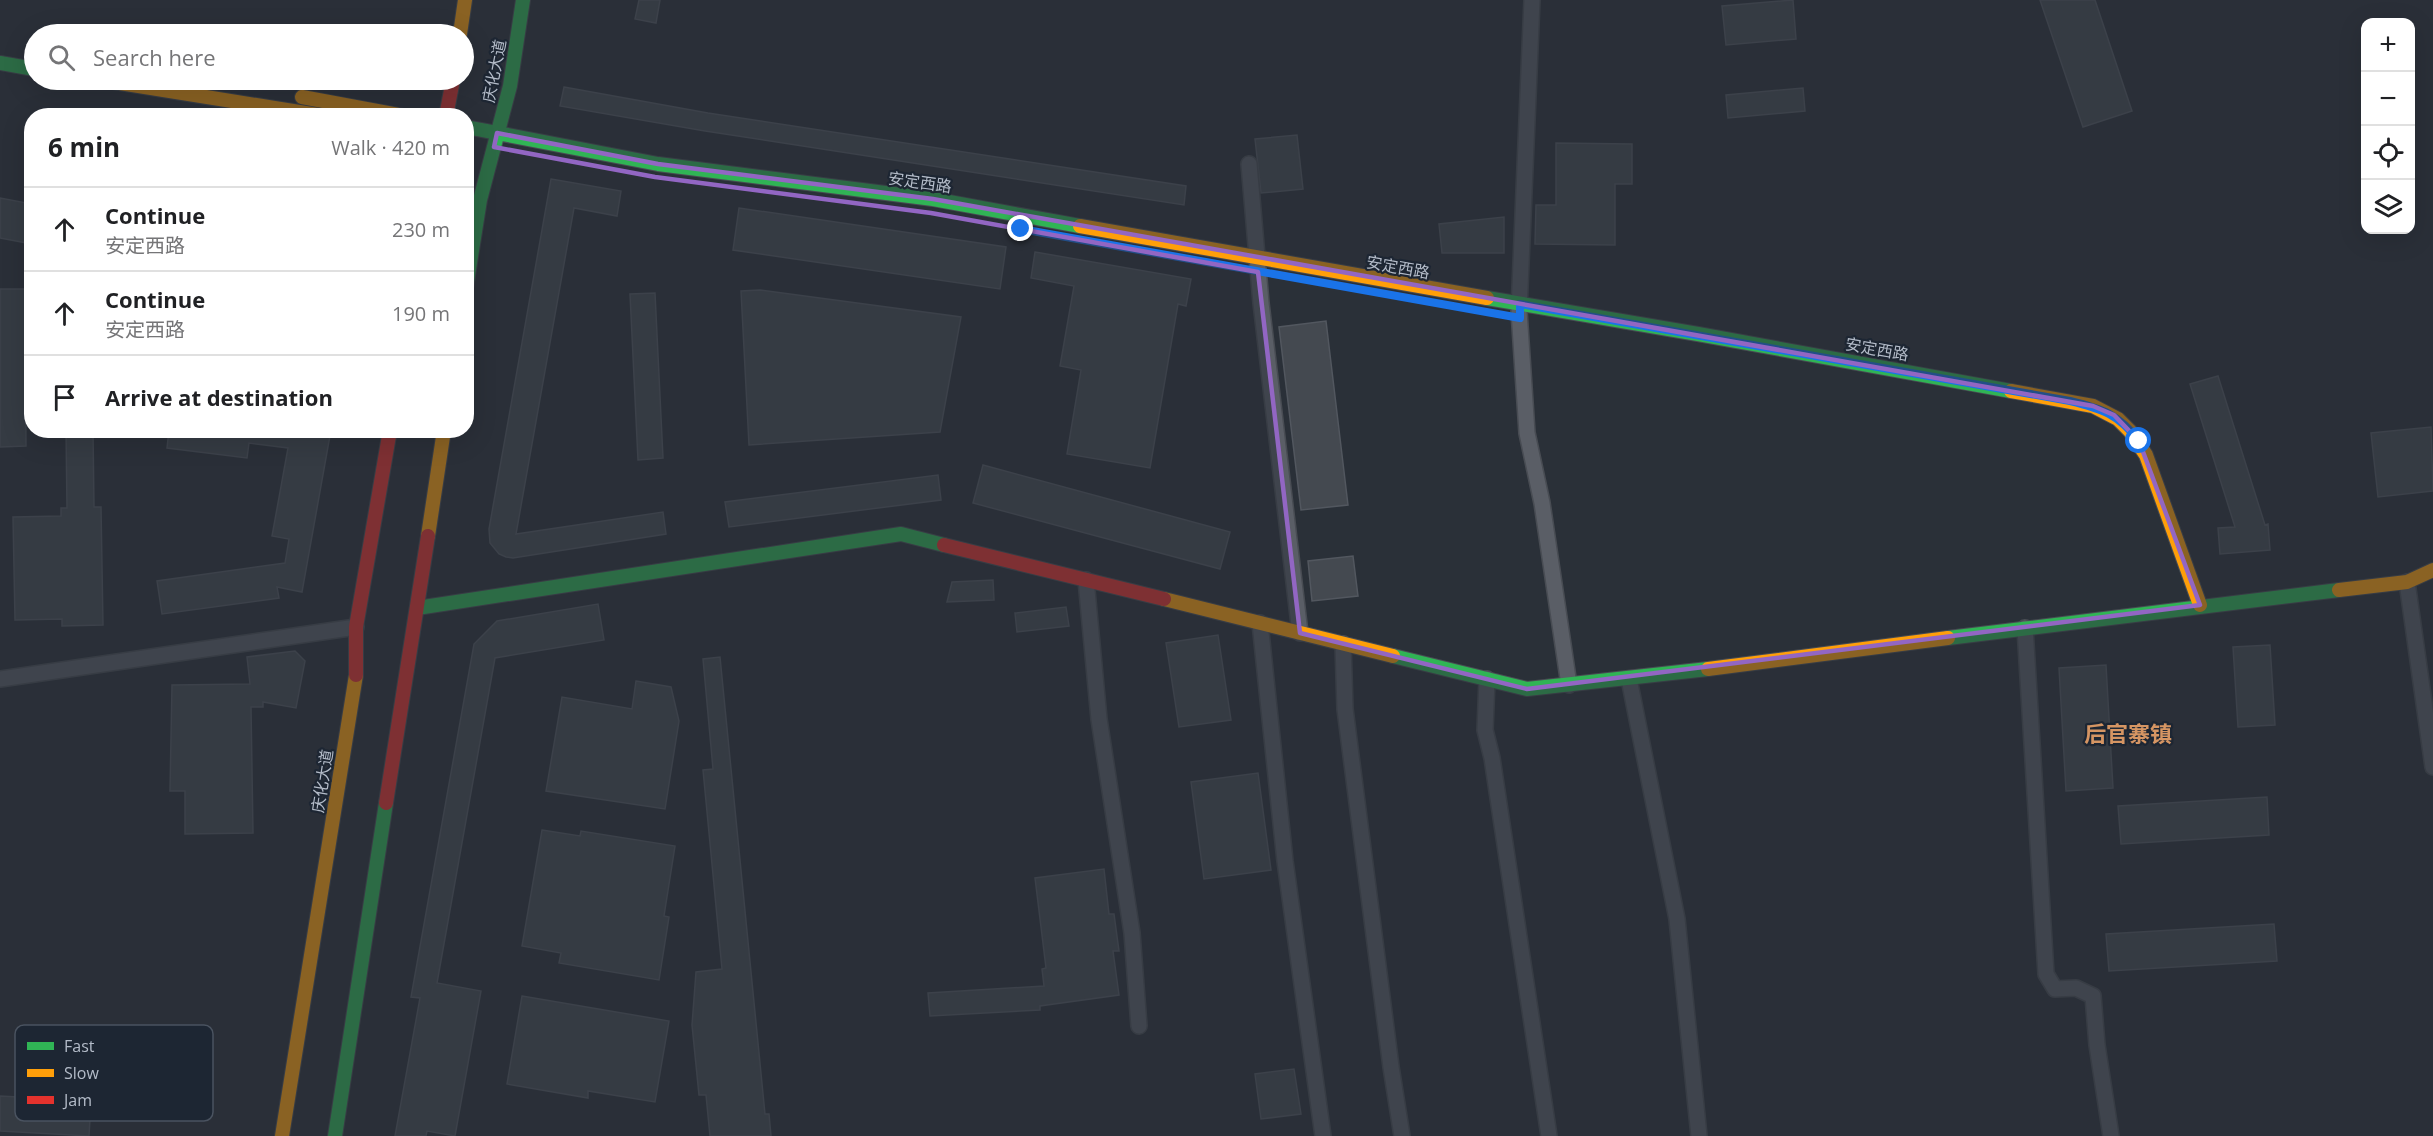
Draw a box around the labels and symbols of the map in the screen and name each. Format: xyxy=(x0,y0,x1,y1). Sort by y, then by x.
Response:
street label: 庆化大道 xyxy=(477,37,511,105)
street label: 安定西路 xyxy=(887,167,953,197)
route end xyxy=(1007,215,1033,241)
street label: 安定西路 xyxy=(1365,251,1431,283)
street label: 安定西路 xyxy=(1844,333,1910,365)
route start xyxy=(2125,427,2151,453)
district label: 后官寨镇 xyxy=(2084,718,2172,748)
street label: 庆化大道 xyxy=(306,748,338,814)
legend xyxy=(15,1025,213,1121)
text: Fast xyxy=(64,1035,95,1057)
text: Slow xyxy=(64,1062,99,1084)
text: Jam xyxy=(62,1089,92,1111)

